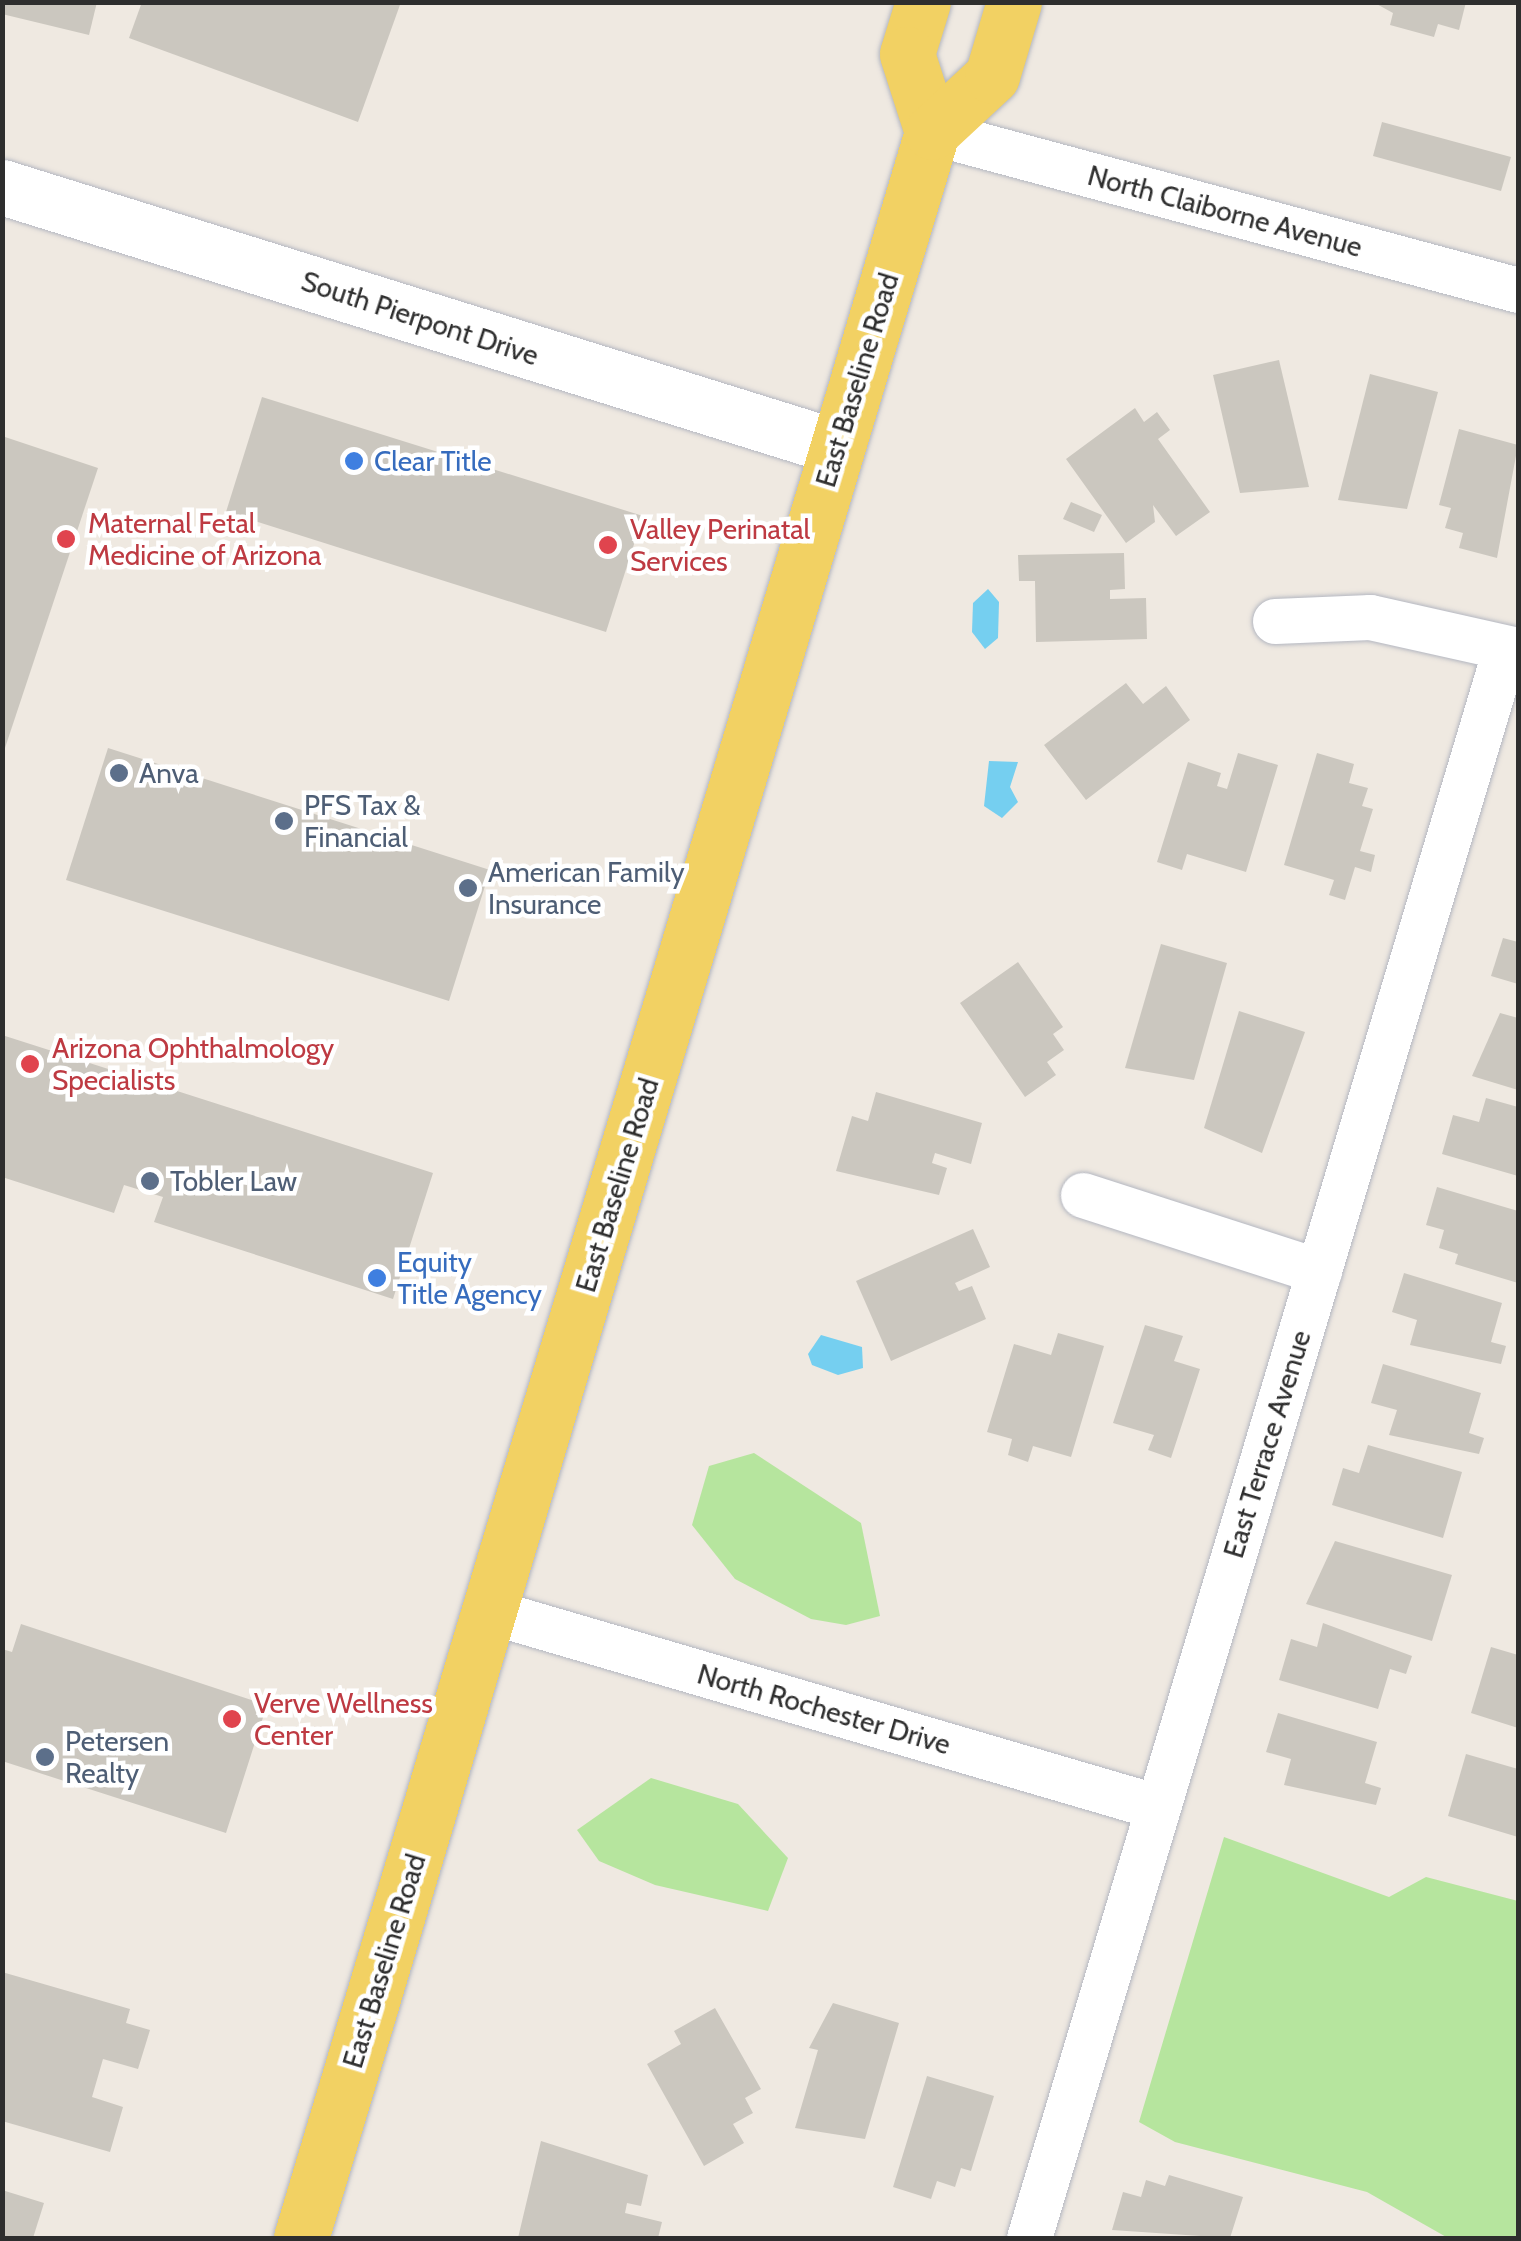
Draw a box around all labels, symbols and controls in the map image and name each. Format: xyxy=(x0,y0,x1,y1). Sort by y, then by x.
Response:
street label: North Claiborne Avenue xyxy=(1084,158,1366,264)
street label: South Pierpont Drive xyxy=(297,264,543,372)
street label: East Baseline Road xyxy=(808,269,906,491)
place label: Clear Title xyxy=(374,444,491,478)
marker: Clear Title xyxy=(343,450,365,472)
place label: Maternal Fetal Medicine of Arizona xyxy=(88,506,321,572)
place label: Valley Perinatal Services xyxy=(630,512,810,578)
marker: Maternal Fetal Medicine of Arizona xyxy=(53,526,79,552)
marker: Valley Perinatal Services xyxy=(595,532,621,558)
place label: Anva xyxy=(139,756,199,790)
marker: Anva xyxy=(108,762,130,784)
place label: PFS Tax & Financial xyxy=(304,788,421,854)
marker: PFS Tax & Financial xyxy=(273,810,295,832)
place label: American Family Insurance xyxy=(488,855,685,921)
marker: American Family Insurance xyxy=(457,877,479,899)
place label: Arizona Ophthalmology Specialists xyxy=(52,1031,334,1097)
marker: Arizona Ophthalmology Specialists xyxy=(17,1051,43,1077)
street label: East Baseline Road xyxy=(568,1074,666,1296)
place label: Tobler Law xyxy=(170,1164,297,1198)
marker: Tobler Law xyxy=(139,1170,161,1192)
place label: Equity Title Agency xyxy=(397,1245,542,1311)
marker: Equity Title Agency xyxy=(366,1267,388,1289)
street label: East Terrace Avenue xyxy=(1216,1326,1318,1562)
street label: North Rochester Drive xyxy=(694,1657,954,1761)
place label: Verve Wellness Center xyxy=(254,1686,433,1752)
marker: Verve Wellness Center xyxy=(219,1706,245,1732)
place label: Petersen Realty xyxy=(65,1724,169,1790)
marker: Petersen Realty xyxy=(34,1746,56,1768)
street label: East Baseline Road xyxy=(335,1850,433,2072)

